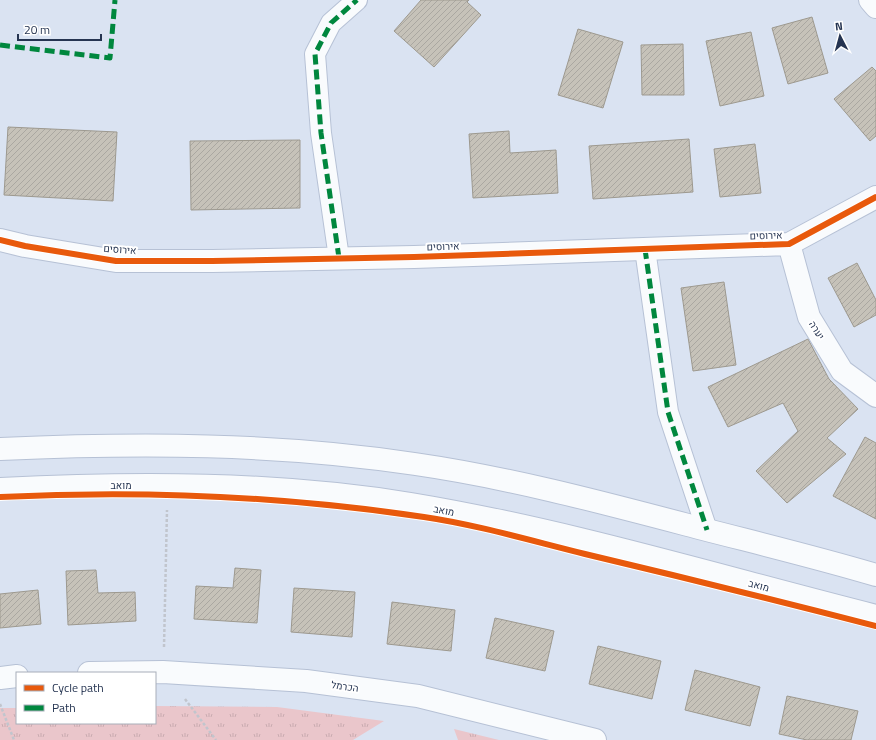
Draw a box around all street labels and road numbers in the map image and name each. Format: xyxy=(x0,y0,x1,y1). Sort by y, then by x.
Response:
street label: אירוסים xyxy=(749,227,783,244)
street label: אירוסים xyxy=(426,238,460,255)
street label: אירוסים xyxy=(103,241,137,258)
street label: יערה xyxy=(805,318,828,343)
street label: מואב xyxy=(111,478,131,493)
street label: מואב xyxy=(432,501,456,520)
street label: מואב xyxy=(747,576,771,595)
street label: הכרמל xyxy=(330,677,360,696)

